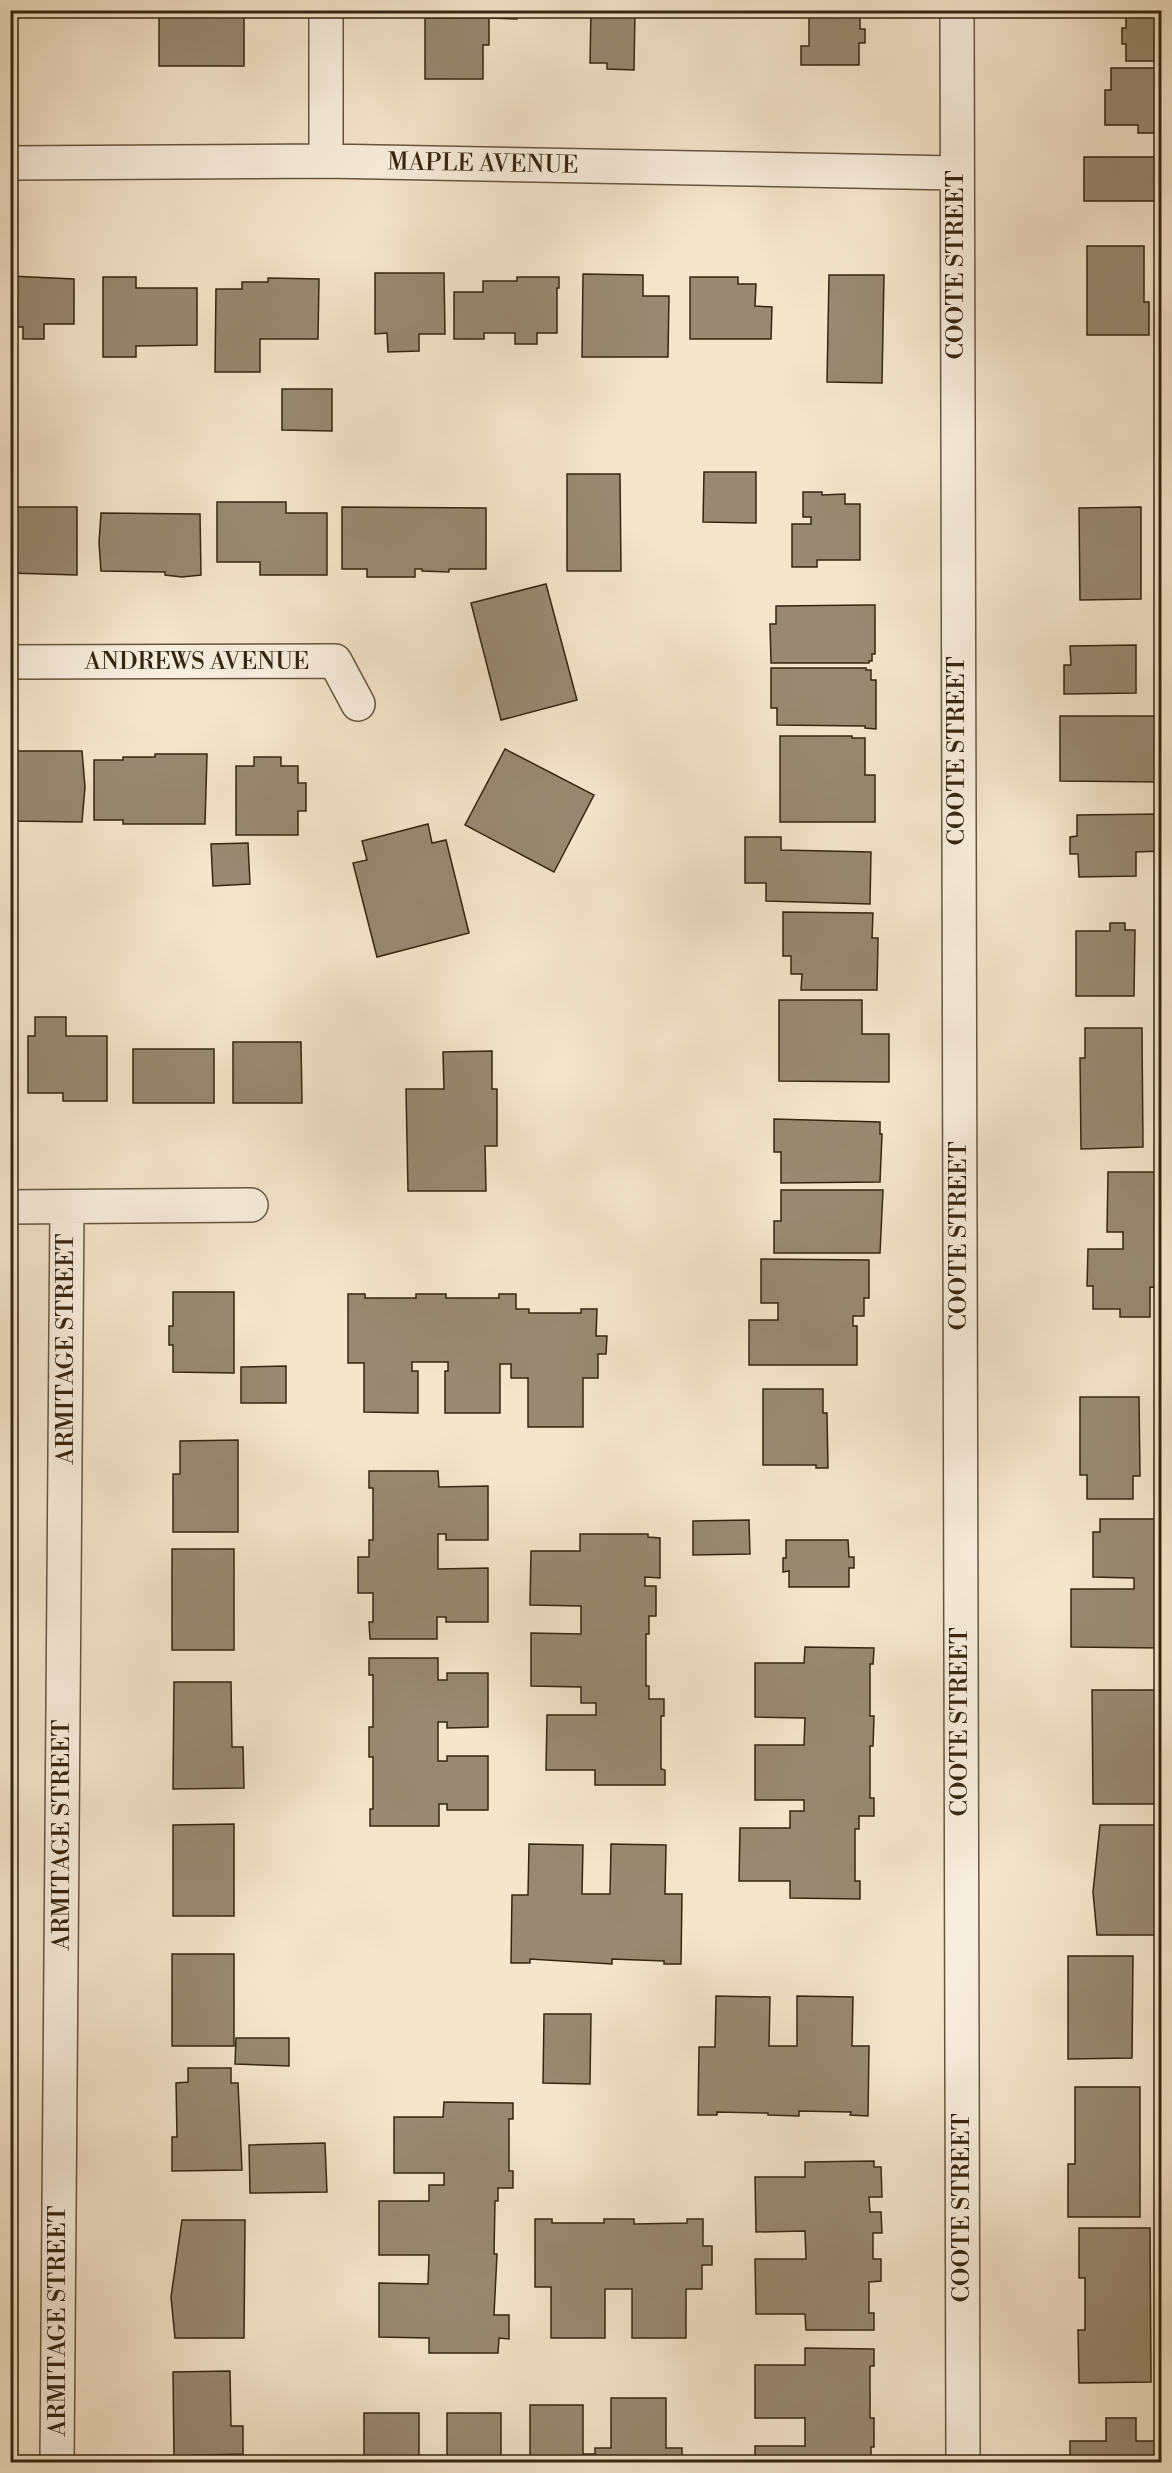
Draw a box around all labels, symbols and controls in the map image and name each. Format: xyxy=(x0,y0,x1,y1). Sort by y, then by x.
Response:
street label: MAPLE AVENUE xyxy=(387,147,579,181)
street label: COOTE STREET xyxy=(941,170,971,360)
street label: ANDREWS AVENUE xyxy=(84,647,309,677)
street label: COOTE STREET xyxy=(942,656,972,846)
street label: COOTE STREET xyxy=(944,1141,974,1331)
street label: ARMITAGE STREET xyxy=(51,1233,81,1465)
street label: COOTE STREET xyxy=(945,1627,975,1817)
street label: ARMITAGE STREET xyxy=(47,1719,77,1951)
street label: COOTE STREET xyxy=(947,2113,977,2303)
street label: ARMITAGE STREET xyxy=(43,2205,73,2437)

